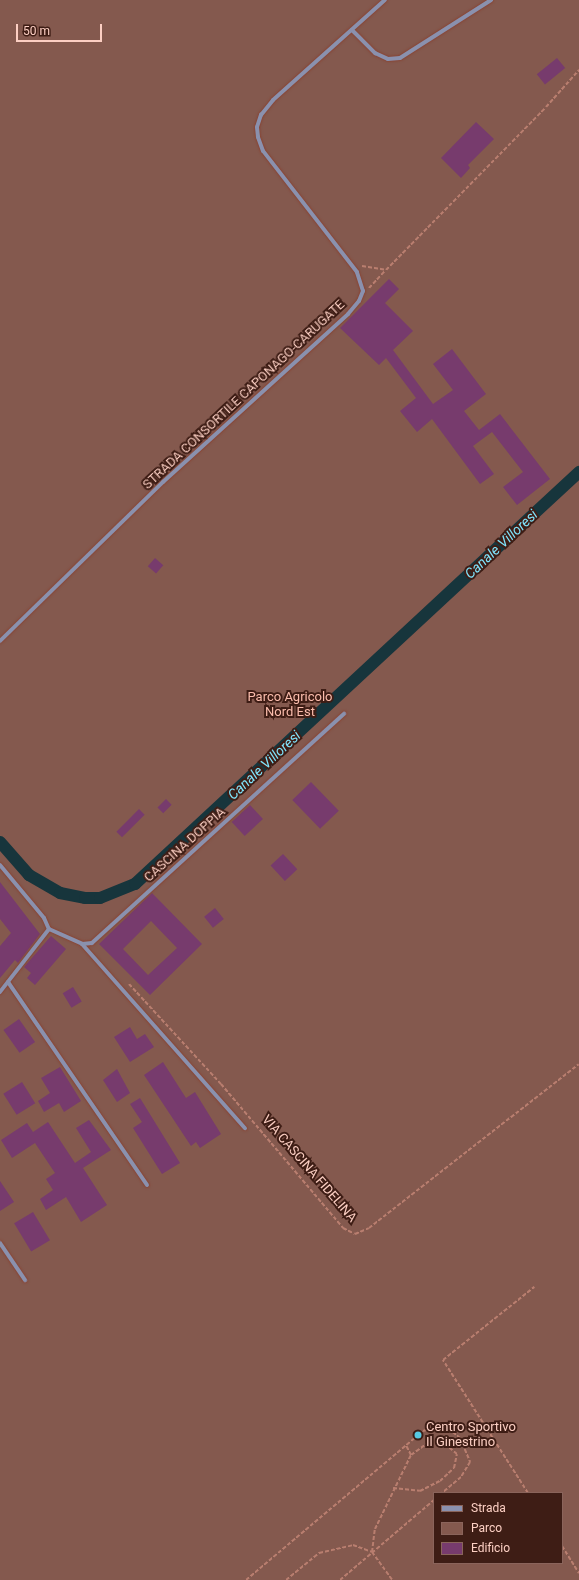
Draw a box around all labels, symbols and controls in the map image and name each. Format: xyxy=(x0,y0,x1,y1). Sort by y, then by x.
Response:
scale bar xyxy=(18,16,104,42)
text: 50 m xyxy=(23,24,50,38)
street label: STRADA CONSORTILE CAPONAGO-CARUGATE xyxy=(140,297,348,493)
water label: Canale Villoresi xyxy=(461,506,541,582)
park label: Parco Agricolo Nord Est xyxy=(247,690,333,721)
water label: Canale Villoresi xyxy=(224,727,304,803)
street label: CASCINA DOPPIA xyxy=(141,804,229,886)
street label: VIA CASCINA FIDELINA xyxy=(258,1112,360,1226)
place label: Centro Sportivo Il Ginestrino xyxy=(426,1420,516,1451)
marker: Centro Sportivo Il Ginestrino xyxy=(413,1430,423,1440)
legend xyxy=(433,1492,563,1564)
text: Strada xyxy=(471,1501,506,1515)
text: Parco xyxy=(471,1521,502,1535)
text: Edificio xyxy=(471,1541,510,1555)

